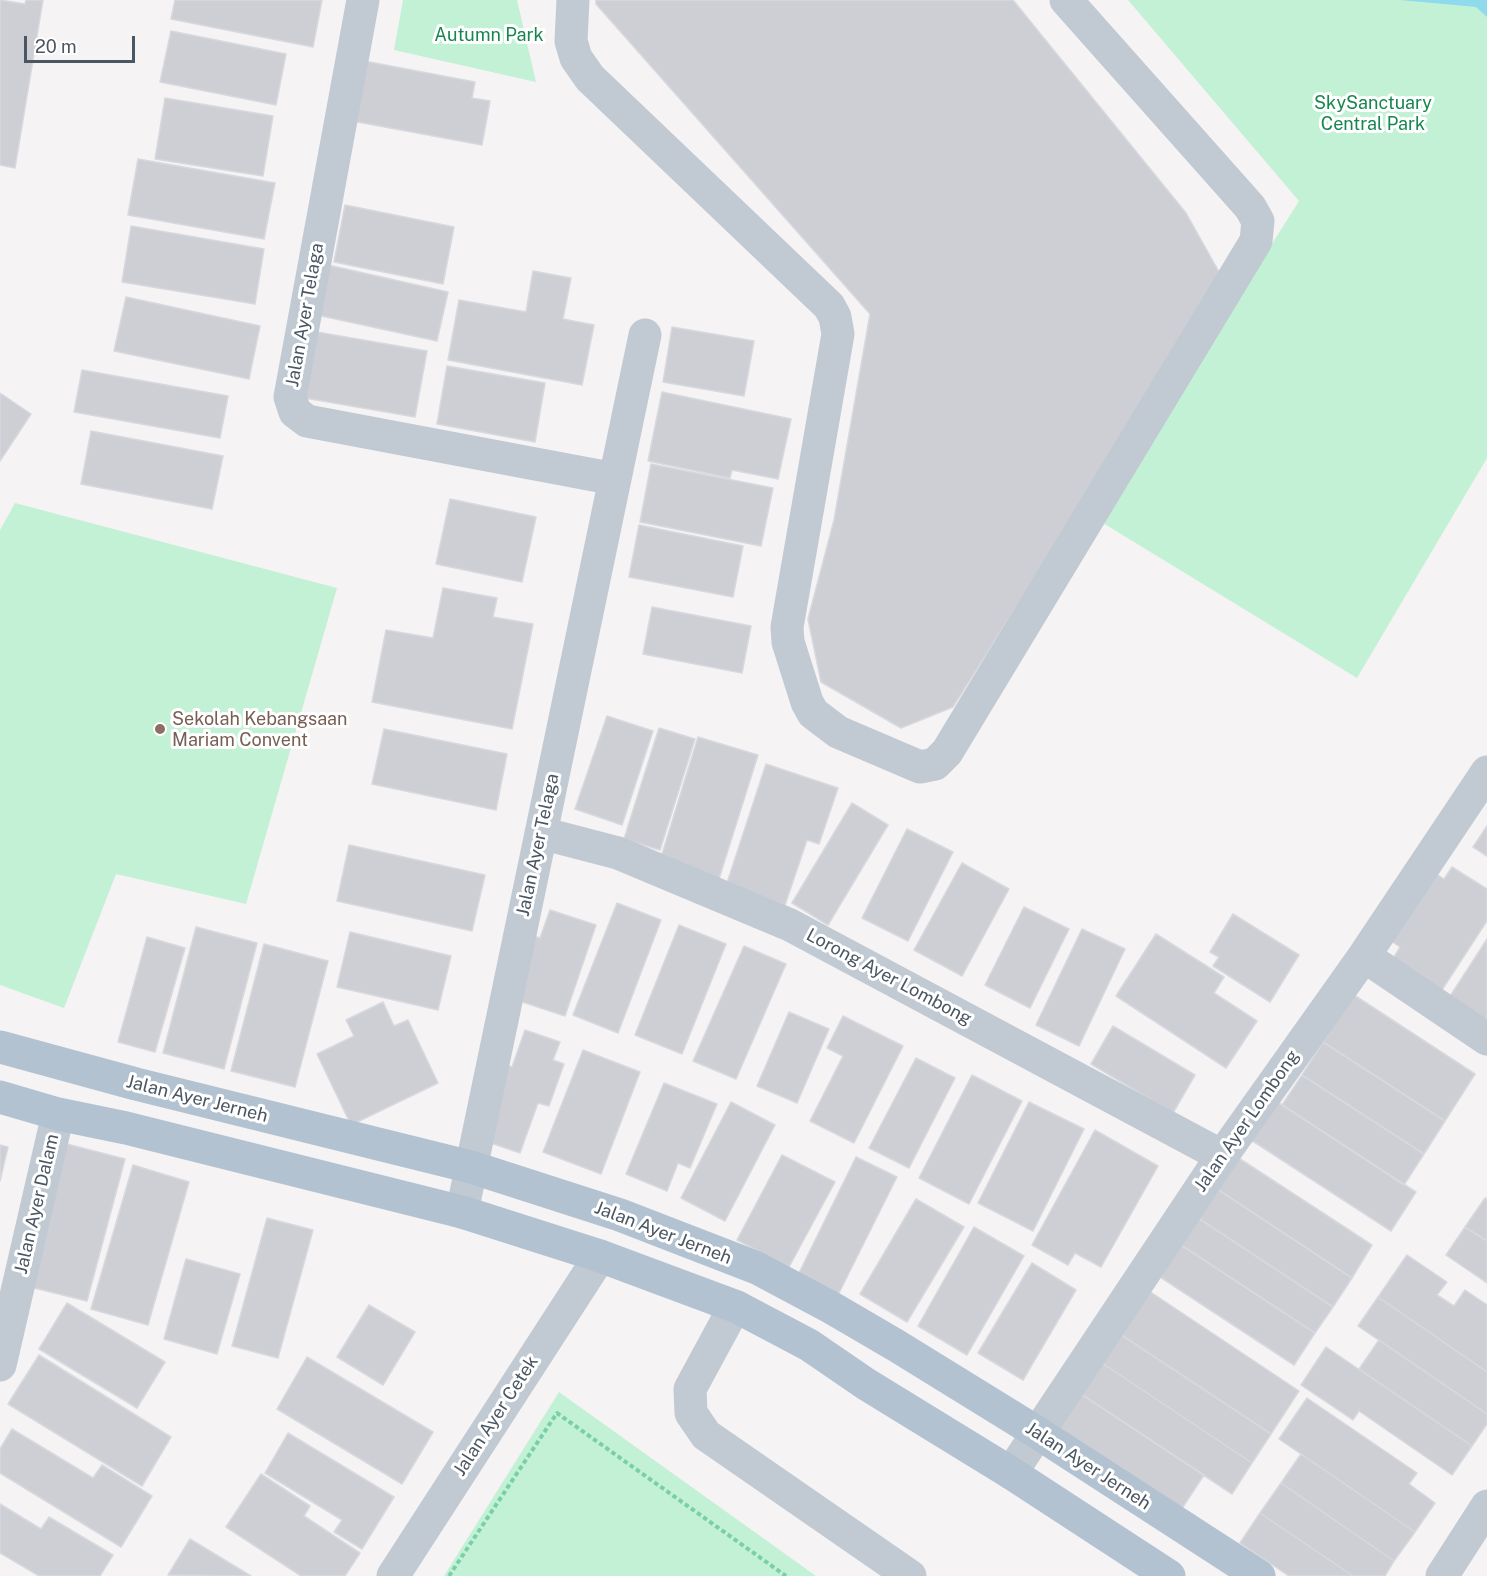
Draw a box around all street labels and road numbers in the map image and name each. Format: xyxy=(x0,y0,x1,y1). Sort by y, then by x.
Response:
street label: Jalan Ayer Telaga xyxy=(282,241,328,389)
street label: Jalan Ayer Telaga xyxy=(512,772,564,918)
street label: Lorong Ayer Lombong xyxy=(803,924,975,1030)
street label: Jalan Ayer Lombong xyxy=(1190,1046,1304,1196)
street label: Jalan Ayer Jerneh xyxy=(124,1071,270,1127)
street label: Jalan Ayer Dalam xyxy=(10,1132,64,1276)
street label: Jalan Ayer Jerneh xyxy=(591,1197,735,1269)
street label: Jalan Ayer Cetek xyxy=(449,1352,543,1480)
street label: Jalan Ayer Jerneh xyxy=(1021,1417,1155,1515)

